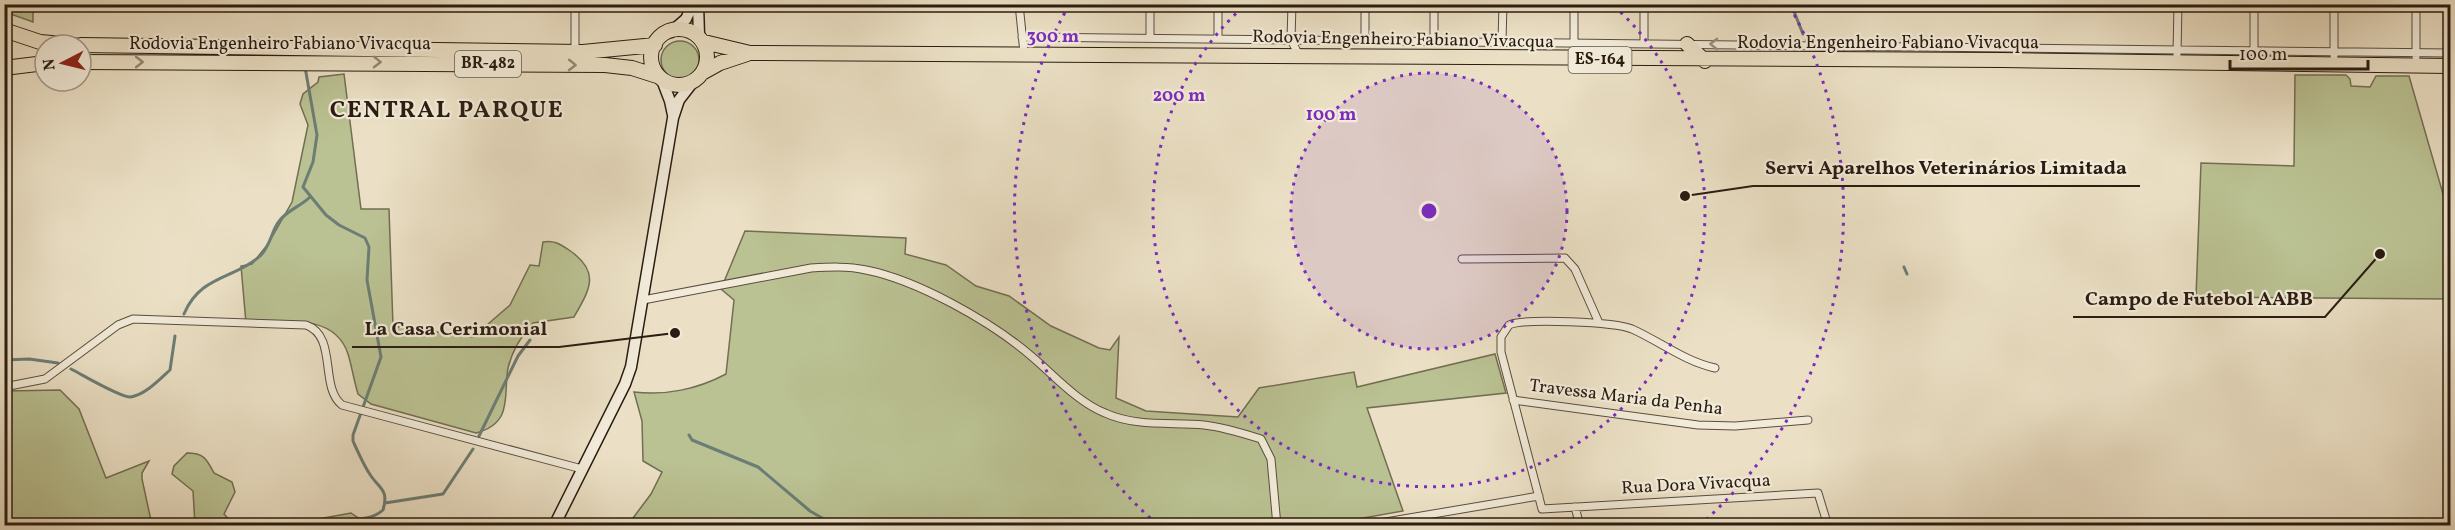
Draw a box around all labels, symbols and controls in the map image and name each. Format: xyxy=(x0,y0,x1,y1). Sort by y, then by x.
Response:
text: 300 m xyxy=(1027,25,1079,50)
street label: Rodovia Engenheiro Fabiano Vivacqua xyxy=(1252,25,1554,55)
street label: Rodovia Engenheiro Fabiano Vivacqua xyxy=(1737,31,2039,56)
street label: Rodovia Engenheiro Fabiano Vivacqua xyxy=(129,32,431,57)
north arrow xyxy=(33,33,93,93)
scale bar xyxy=(2230,33,2368,71)
one-way arrow xyxy=(1709,38,1718,50)
text: 100 m xyxy=(2239,43,2288,68)
road number: ES-164 xyxy=(1568,47,1632,73)
road number: BR-482 xyxy=(455,51,521,77)
one-way arrow xyxy=(135,56,144,68)
one-way arrow xyxy=(372,56,381,69)
text: N xyxy=(38,57,62,72)
one-way arrow xyxy=(567,59,576,71)
text: 200 m xyxy=(1153,84,1205,109)
district label: CENTRAL PARQUE xyxy=(330,94,564,128)
text: 100 m xyxy=(1306,103,1356,128)
callout: Servi Aparelhos Veterinários Limitada xyxy=(1753,148,2140,186)
text: Servi Aparelhos Veterinários Limitada xyxy=(1765,155,2127,183)
centre of rings xyxy=(1419,201,1439,221)
callout: Campo de Futebol AABB xyxy=(2073,279,2325,317)
text: Campo de Futebol AABB xyxy=(2085,286,2313,314)
callout: La Casa Cerimonial xyxy=(352,309,559,347)
text: La Casa Cerimonial xyxy=(365,316,548,344)
street label: Travessa Maria da Penha xyxy=(1528,374,1724,422)
street label: Rua Dora Vivacqua xyxy=(1621,469,1771,501)

